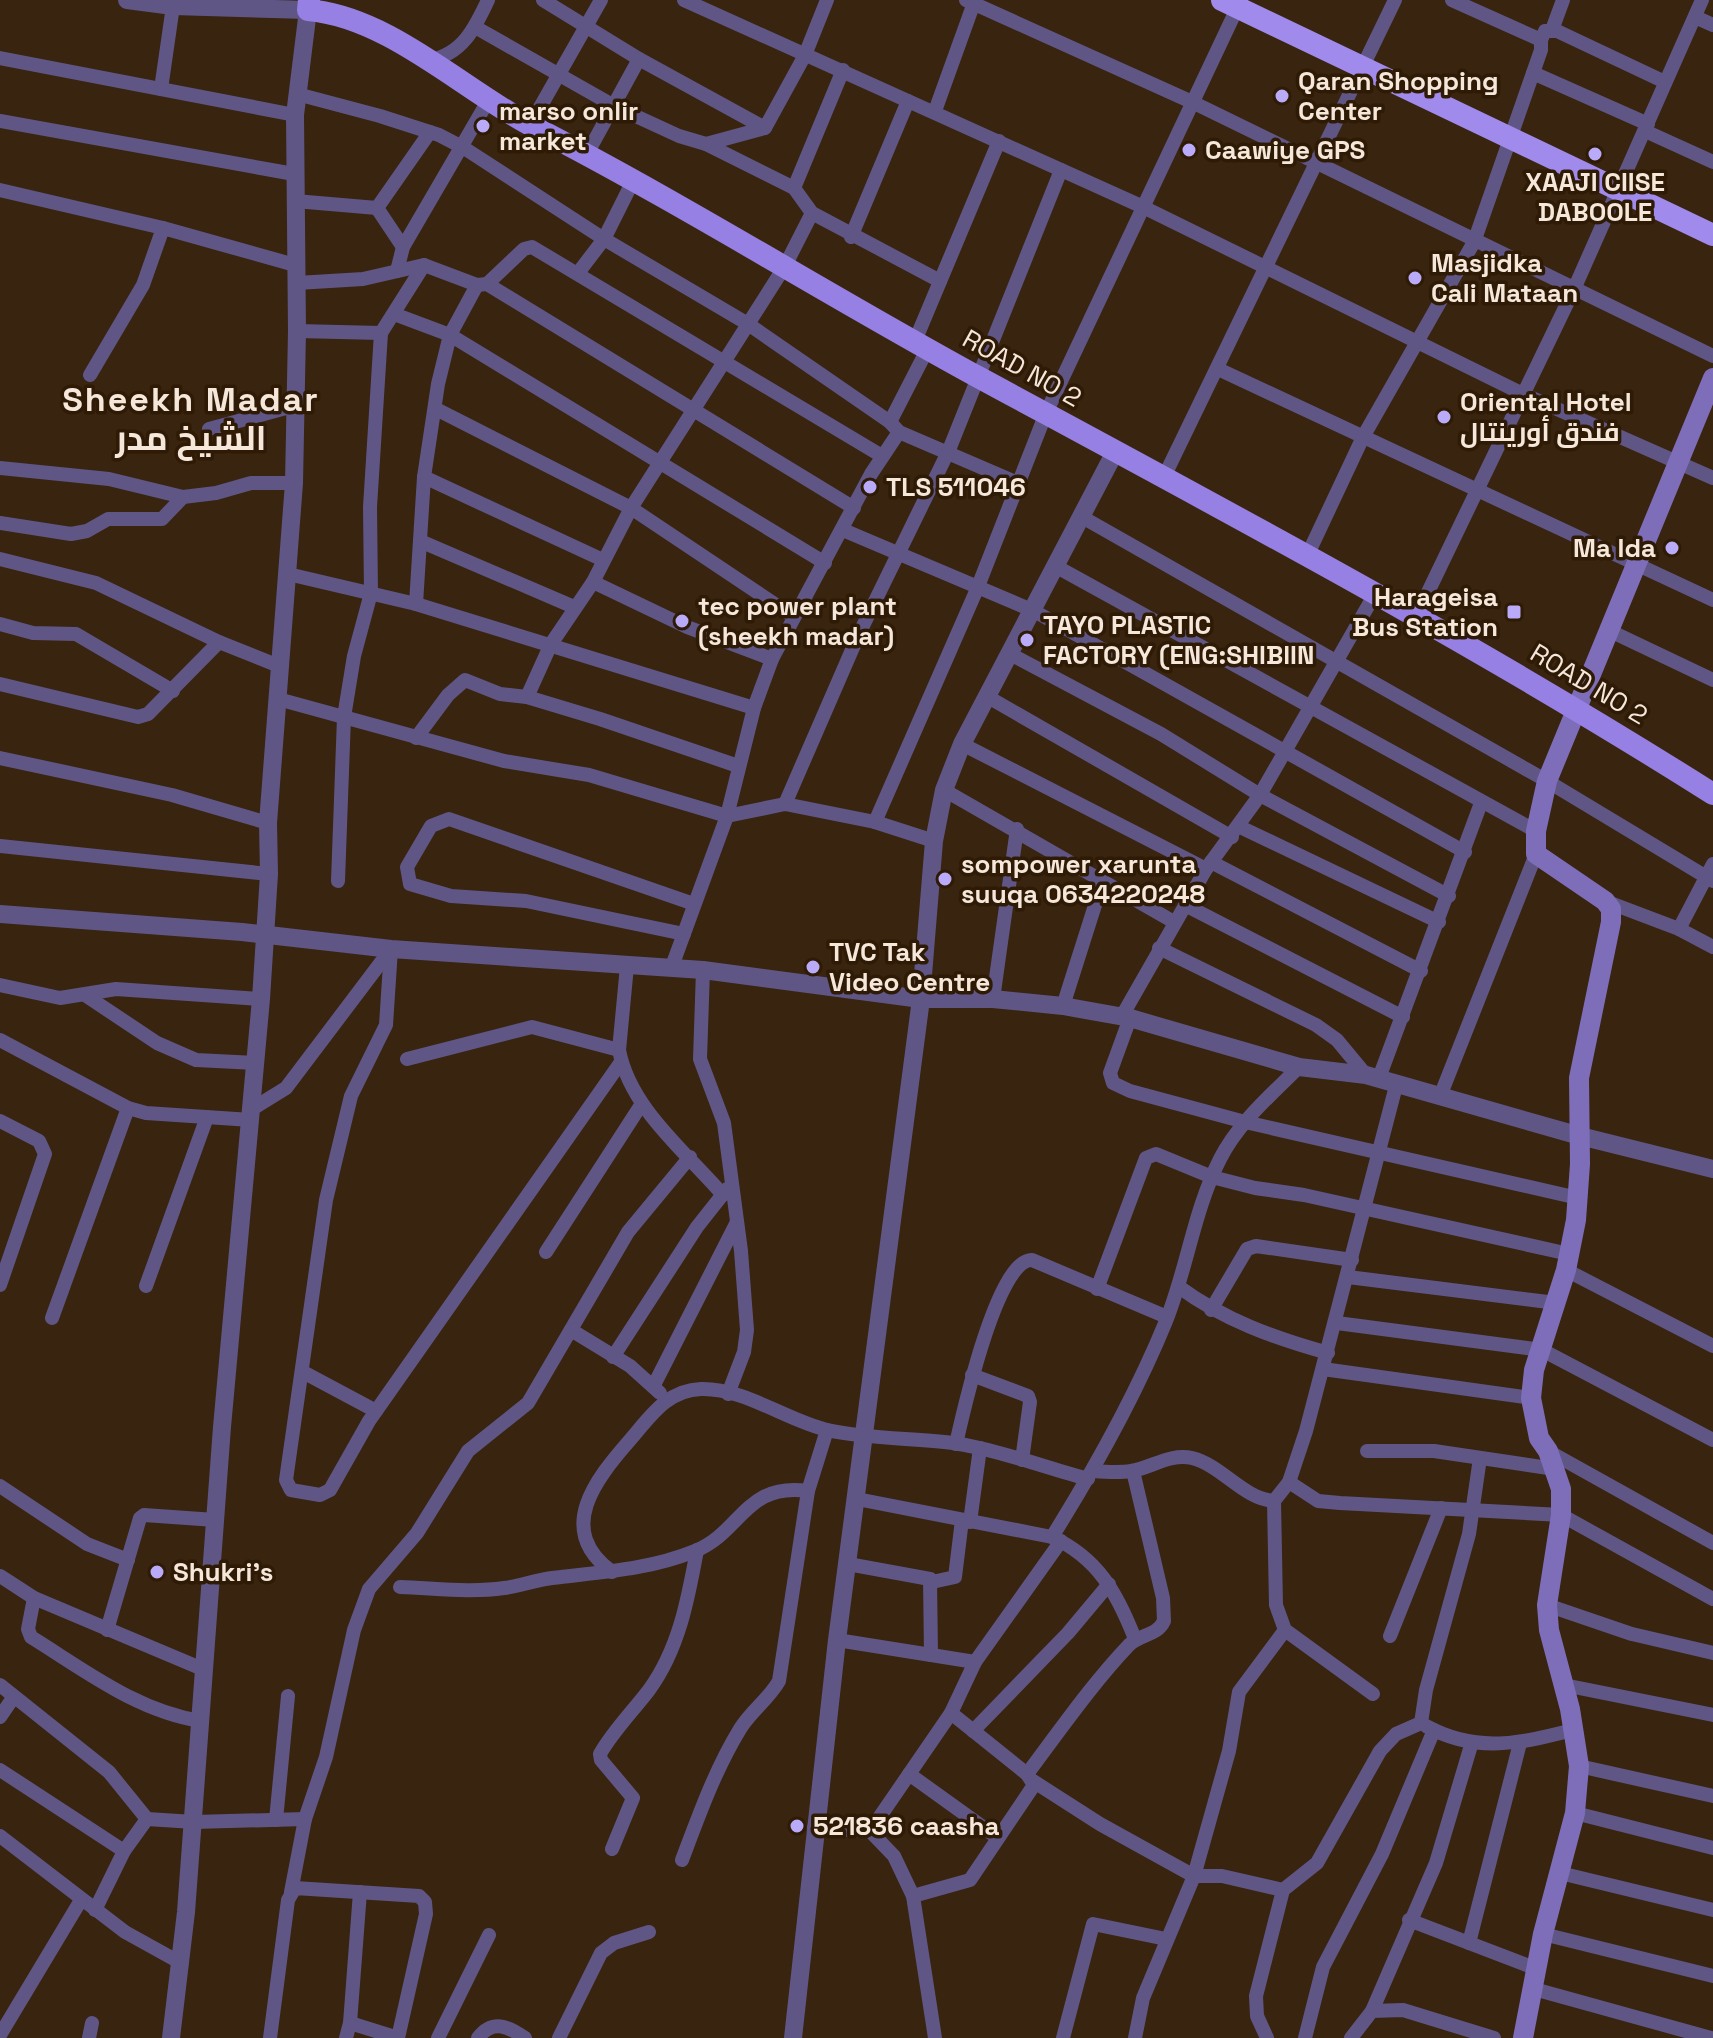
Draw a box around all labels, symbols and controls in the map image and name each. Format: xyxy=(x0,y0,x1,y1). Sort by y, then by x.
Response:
place label: Qaran Shopping Center xyxy=(1298,64,1499,128)
marker: Qaran Shopping Center xyxy=(1273,87,1291,105)
place label: marso onlir market xyxy=(499,94,638,158)
marker: marso onlir market xyxy=(474,117,492,135)
place label: Caawiye GPS xyxy=(1205,133,1365,167)
marker: Caawiye GPS xyxy=(1180,141,1198,159)
marker: XAAJI CIISE DABOOLE xyxy=(1586,145,1604,163)
place label: XAAJI CIISE DABOOLE xyxy=(1525,165,1665,229)
place label: Masjidka Cali Mataan xyxy=(1431,246,1578,310)
marker: Masjidka Cali Mataan xyxy=(1406,269,1424,287)
street label: ROAD NO 2 xyxy=(957,321,1087,415)
district label: Sheekh Madar الشيخ مدر xyxy=(62,378,320,461)
place label: Oriental Hotel فندق أورينتال xyxy=(1460,385,1632,449)
marker: Oriental Hotel فندق أورينتال xyxy=(1435,408,1453,426)
place label: TLS 511046 xyxy=(886,470,1026,504)
marker: TLS 511046 xyxy=(861,478,879,496)
place label: Ma Ida xyxy=(1573,531,1656,565)
marker: Ma Ida xyxy=(1663,539,1681,557)
place label: Harageisa Bus Station xyxy=(1352,580,1498,644)
place label: tec power plant (sheekh madar) xyxy=(698,589,897,653)
marker: Harageisa Bus Station xyxy=(1505,603,1523,621)
place label: TAYO PLASTIC FACTORY (ENG:SHIBIIN xyxy=(1043,608,1314,672)
marker: tec power plant (sheekh madar) xyxy=(673,612,691,630)
marker: TAYO PLASTIC FACTORY (ENG:SHIBIIN xyxy=(1018,631,1036,649)
street label: ROAD NO 2 xyxy=(1524,636,1654,732)
place label: sompower xarunta suuqa 0634220248 xyxy=(961,847,1205,911)
marker: sompower xarunta suuqa 0634220248 xyxy=(936,870,954,888)
place label: TVC Tak Video Centre xyxy=(829,935,990,999)
marker: TVC Tak Video Centre xyxy=(804,958,822,976)
place label: Shukri's xyxy=(173,1555,273,1589)
marker: Shukri's xyxy=(148,1563,166,1581)
place label: 521836 caasha xyxy=(813,1809,1000,1843)
marker: 521836 caasha xyxy=(788,1817,806,1835)

